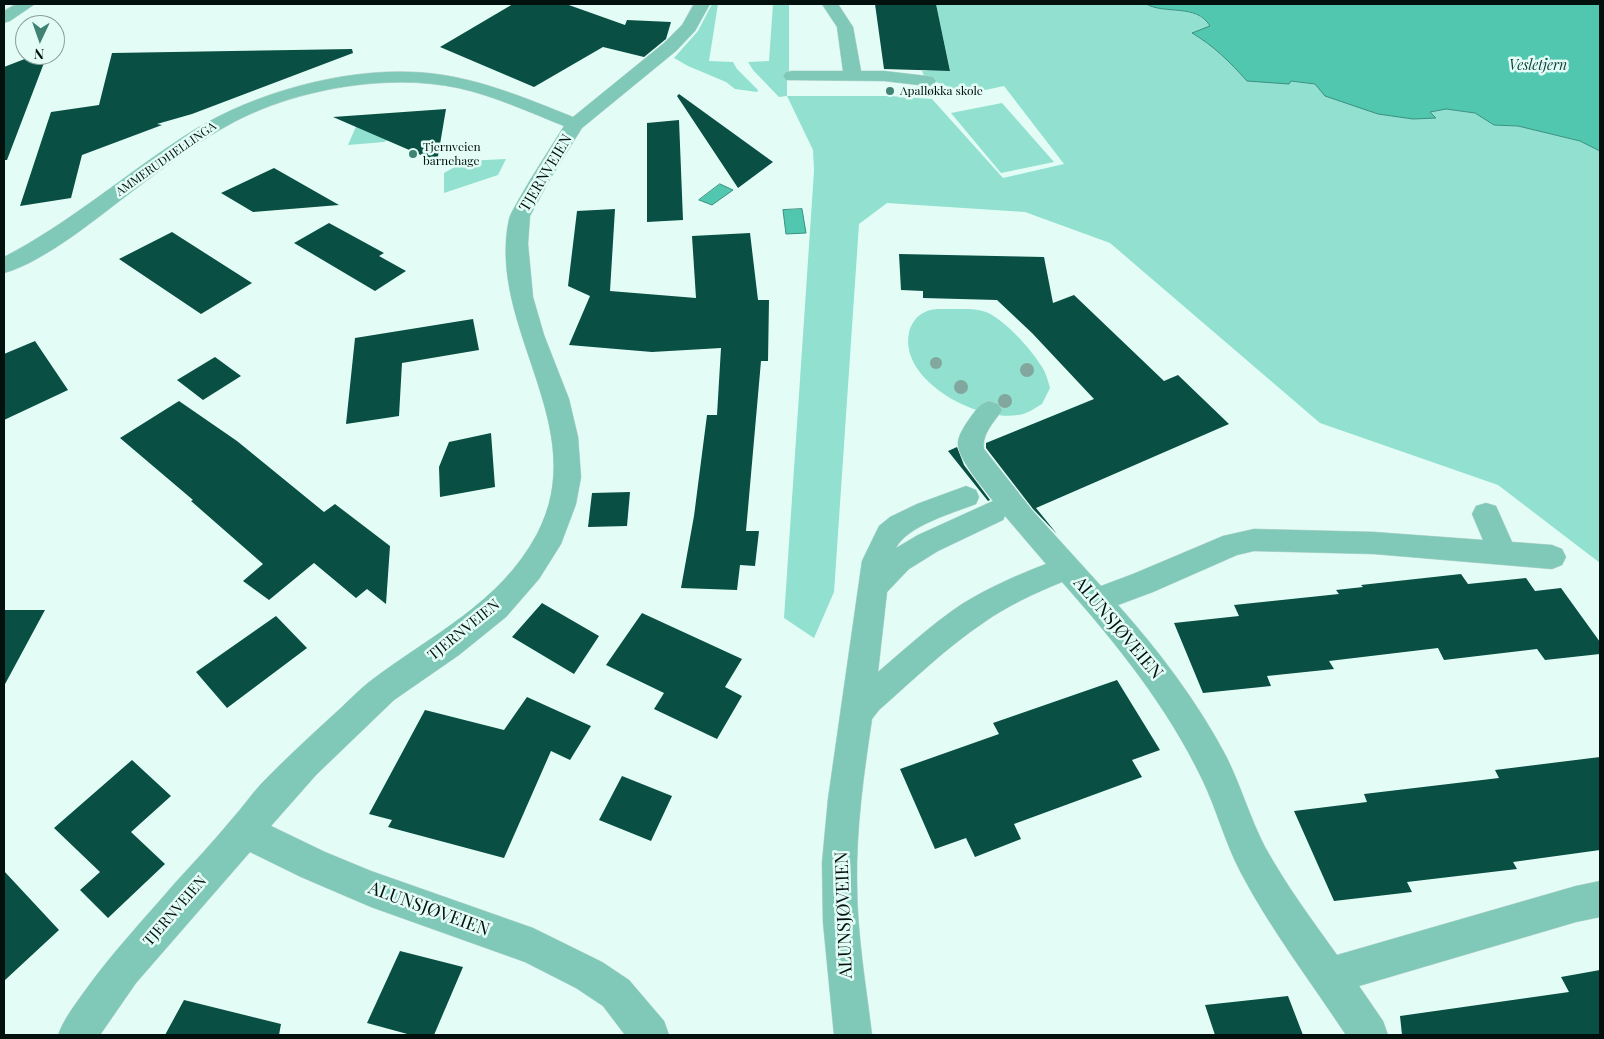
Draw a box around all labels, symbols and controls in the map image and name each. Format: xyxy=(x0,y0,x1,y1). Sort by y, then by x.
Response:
north arrow xyxy=(15,15,65,65)
text: N xyxy=(34,45,45,64)
water label: Vesletjern xyxy=(1509,58,1567,74)
place label: Apalløkka skole xyxy=(900,84,983,98)
marker: Apalløkka skole xyxy=(884,85,896,97)
street label: AMMERUDHELLINGA xyxy=(113,119,219,199)
street label: TJERNVEIEN xyxy=(516,131,576,215)
place label: Tjernveien barnehage xyxy=(423,140,481,168)
marker: Tjernveien barnehage xyxy=(407,148,419,160)
street label: ALUNSJØVEIEN xyxy=(1069,572,1167,684)
street label: TJERNVEIEN xyxy=(425,596,503,664)
street label: ALUNSJØVEIEN xyxy=(831,851,857,979)
street label: TJERNVEIEN xyxy=(140,872,210,950)
street label: ALUNSJØVEIEN xyxy=(366,877,492,941)

